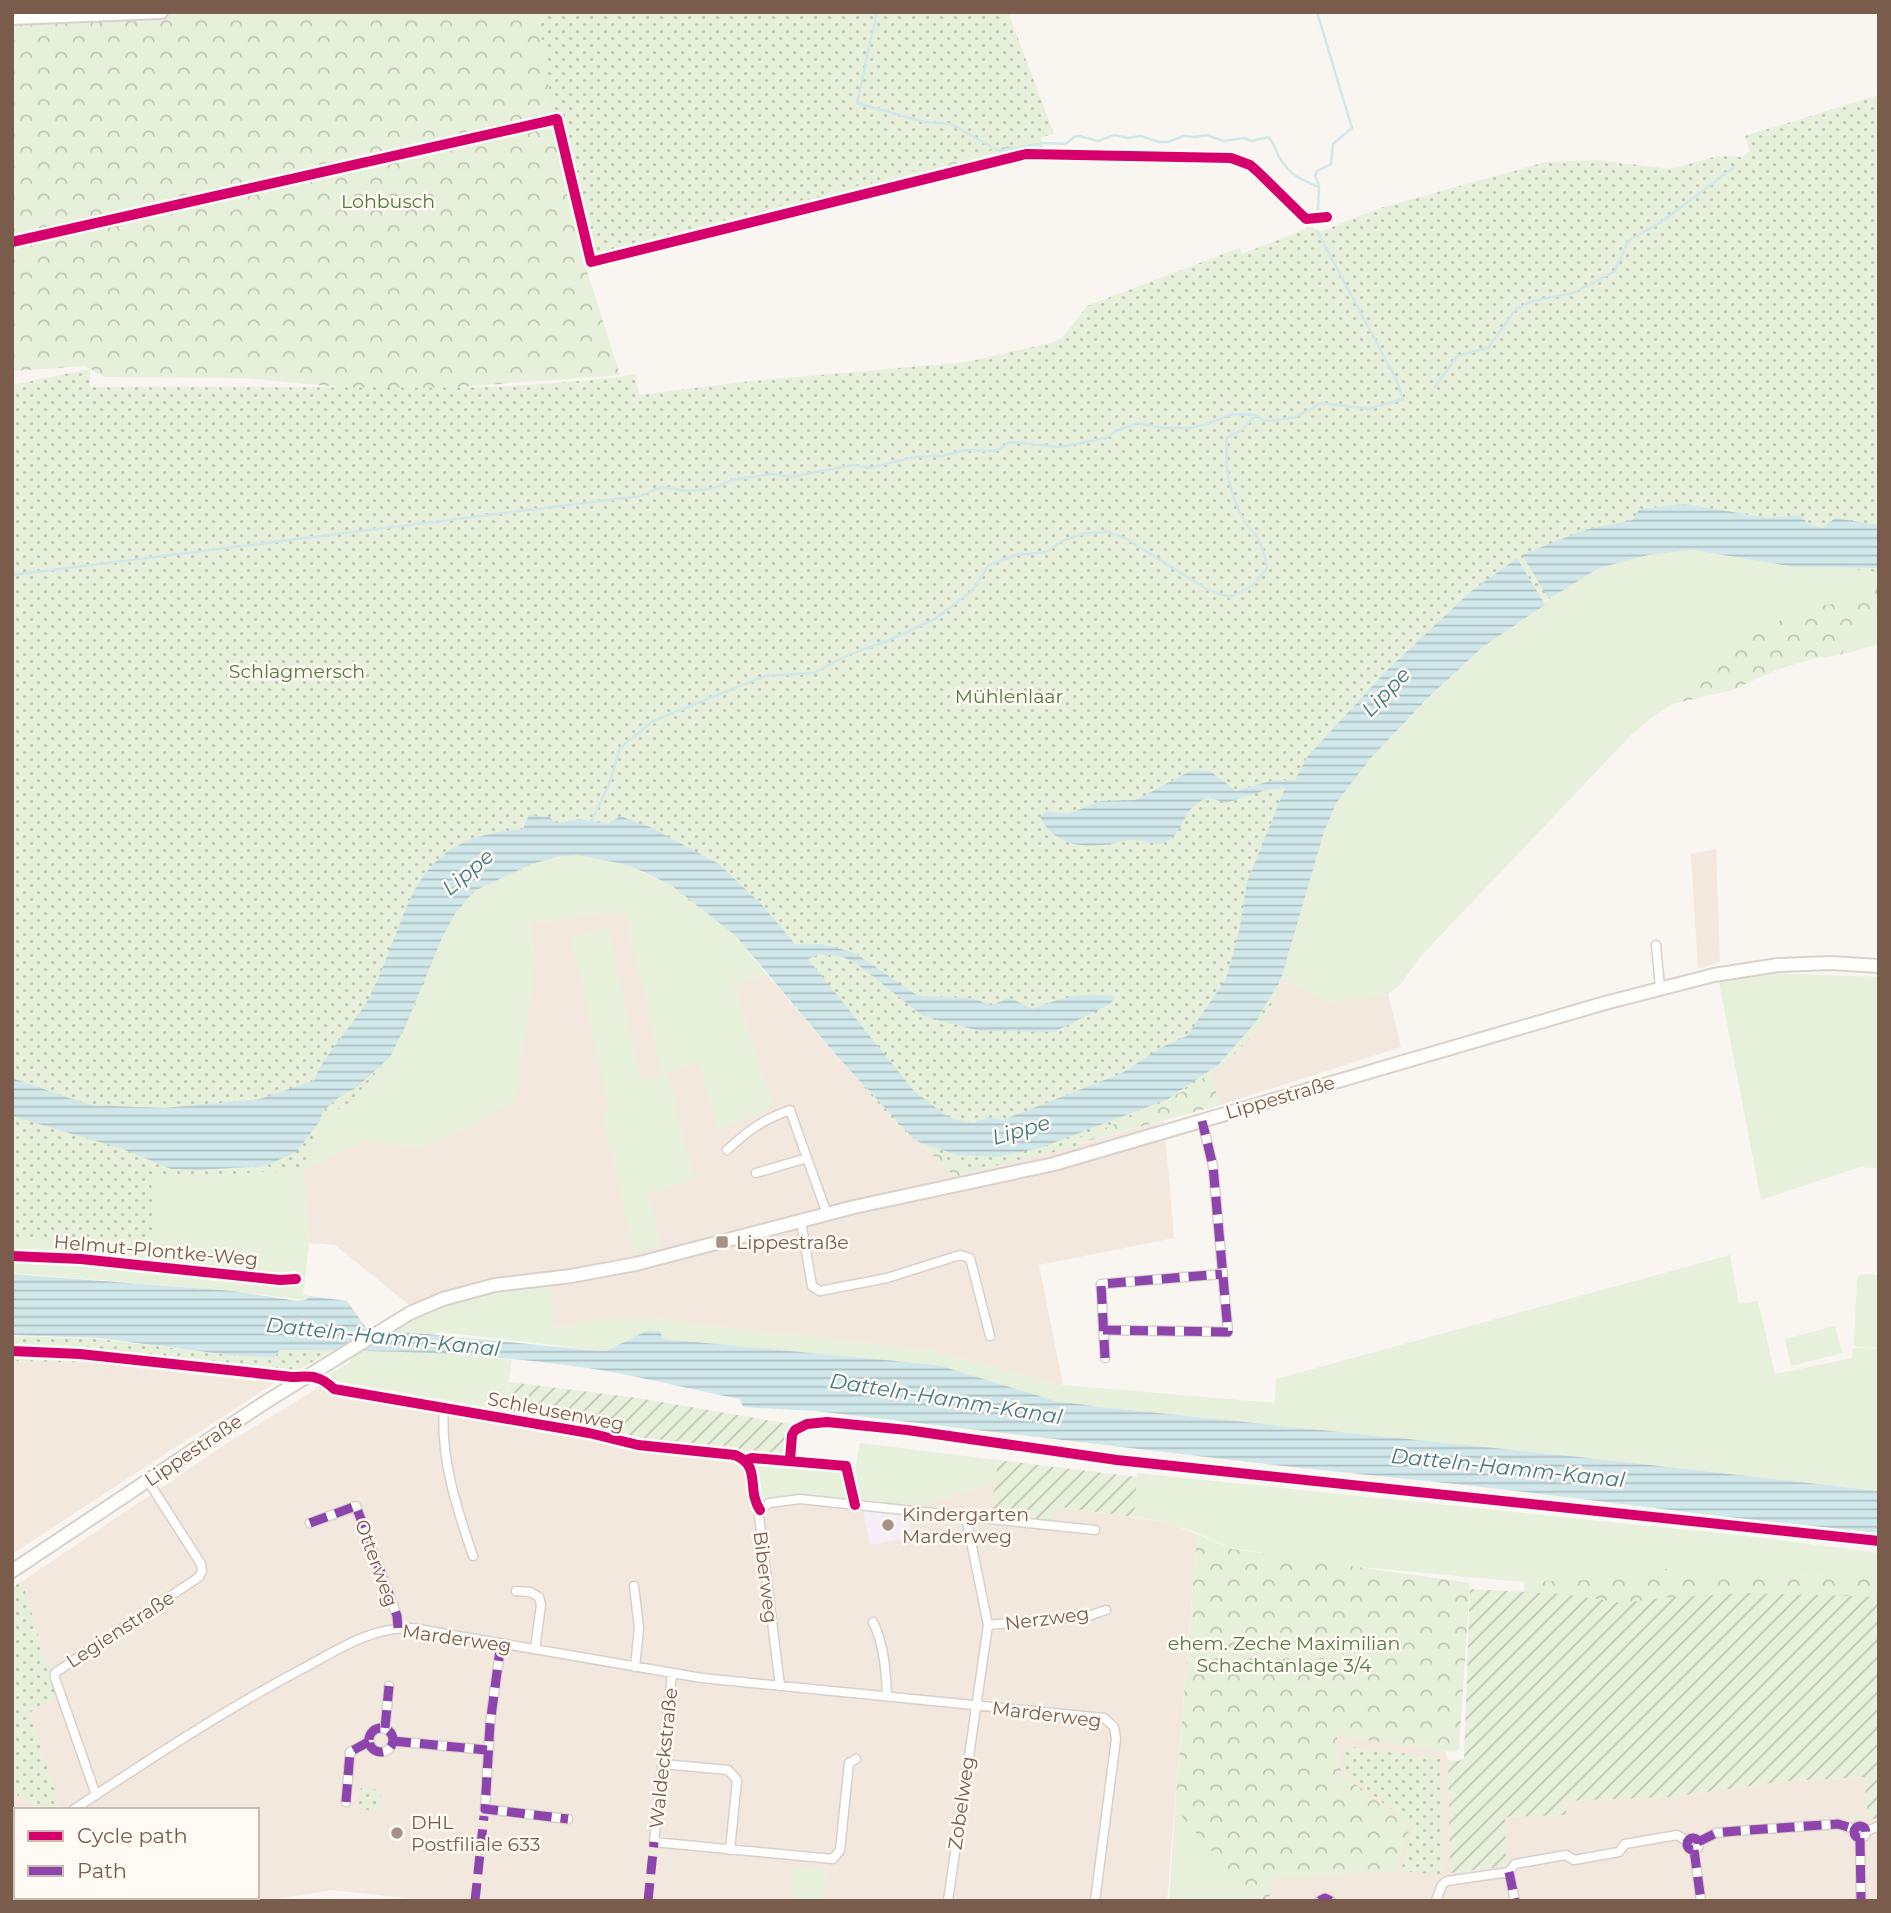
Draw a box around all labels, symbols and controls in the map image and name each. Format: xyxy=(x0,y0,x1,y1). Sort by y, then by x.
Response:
park label: Lohbusch xyxy=(341,190,435,213)
park label: Schlagmersch xyxy=(229,660,365,683)
water label: Lippe xyxy=(1356,662,1415,722)
park label: Mühlenlaar xyxy=(955,685,1063,708)
water label: Lippe xyxy=(437,843,498,900)
street label: Lippestraße xyxy=(1223,1071,1338,1124)
water label: Lippe xyxy=(989,1109,1053,1150)
street label: Helmut-Plontke-Weg xyxy=(53,1230,259,1271)
place label: Lippestraße xyxy=(736,1231,849,1254)
marker: Lippestraße xyxy=(714,1234,730,1250)
water label: Datteln-Hamm-Kanal xyxy=(265,1312,502,1361)
water label: Datteln-Hamm-Kanal xyxy=(828,1368,1065,1429)
street label: Schleusenweg xyxy=(486,1387,626,1436)
street label: Lippestraße xyxy=(140,1409,246,1491)
water label: Datteln-Hamm-Kanal xyxy=(1390,1443,1627,1492)
place label: Kindergarten Marderweg xyxy=(902,1503,1029,1548)
street label: Otterweg xyxy=(350,1516,403,1610)
marker: Kindergarten Marderweg xyxy=(880,1517,896,1533)
street label: Biberweg xyxy=(748,1530,783,1624)
street label: Legienstraße xyxy=(62,1586,179,1673)
street label: Nerzweg xyxy=(1003,1602,1091,1635)
street label: Marderweg xyxy=(401,1619,513,1658)
park label: ehem. Zeche Maximilian Schachtanlage 3/4 xyxy=(1168,1632,1400,1677)
street label: Waldeckstraße xyxy=(645,1686,682,1830)
street label: Marderweg xyxy=(991,1696,1103,1733)
street label: Zobelweg xyxy=(944,1755,979,1851)
legend xyxy=(14,1808,259,1899)
place label: DHL Postfiliale 633 xyxy=(411,1811,541,1856)
text: Cycle path xyxy=(77,1823,188,1848)
marker: DHL Postfiliale 633 xyxy=(389,1825,405,1841)
text: Path xyxy=(77,1858,127,1883)

